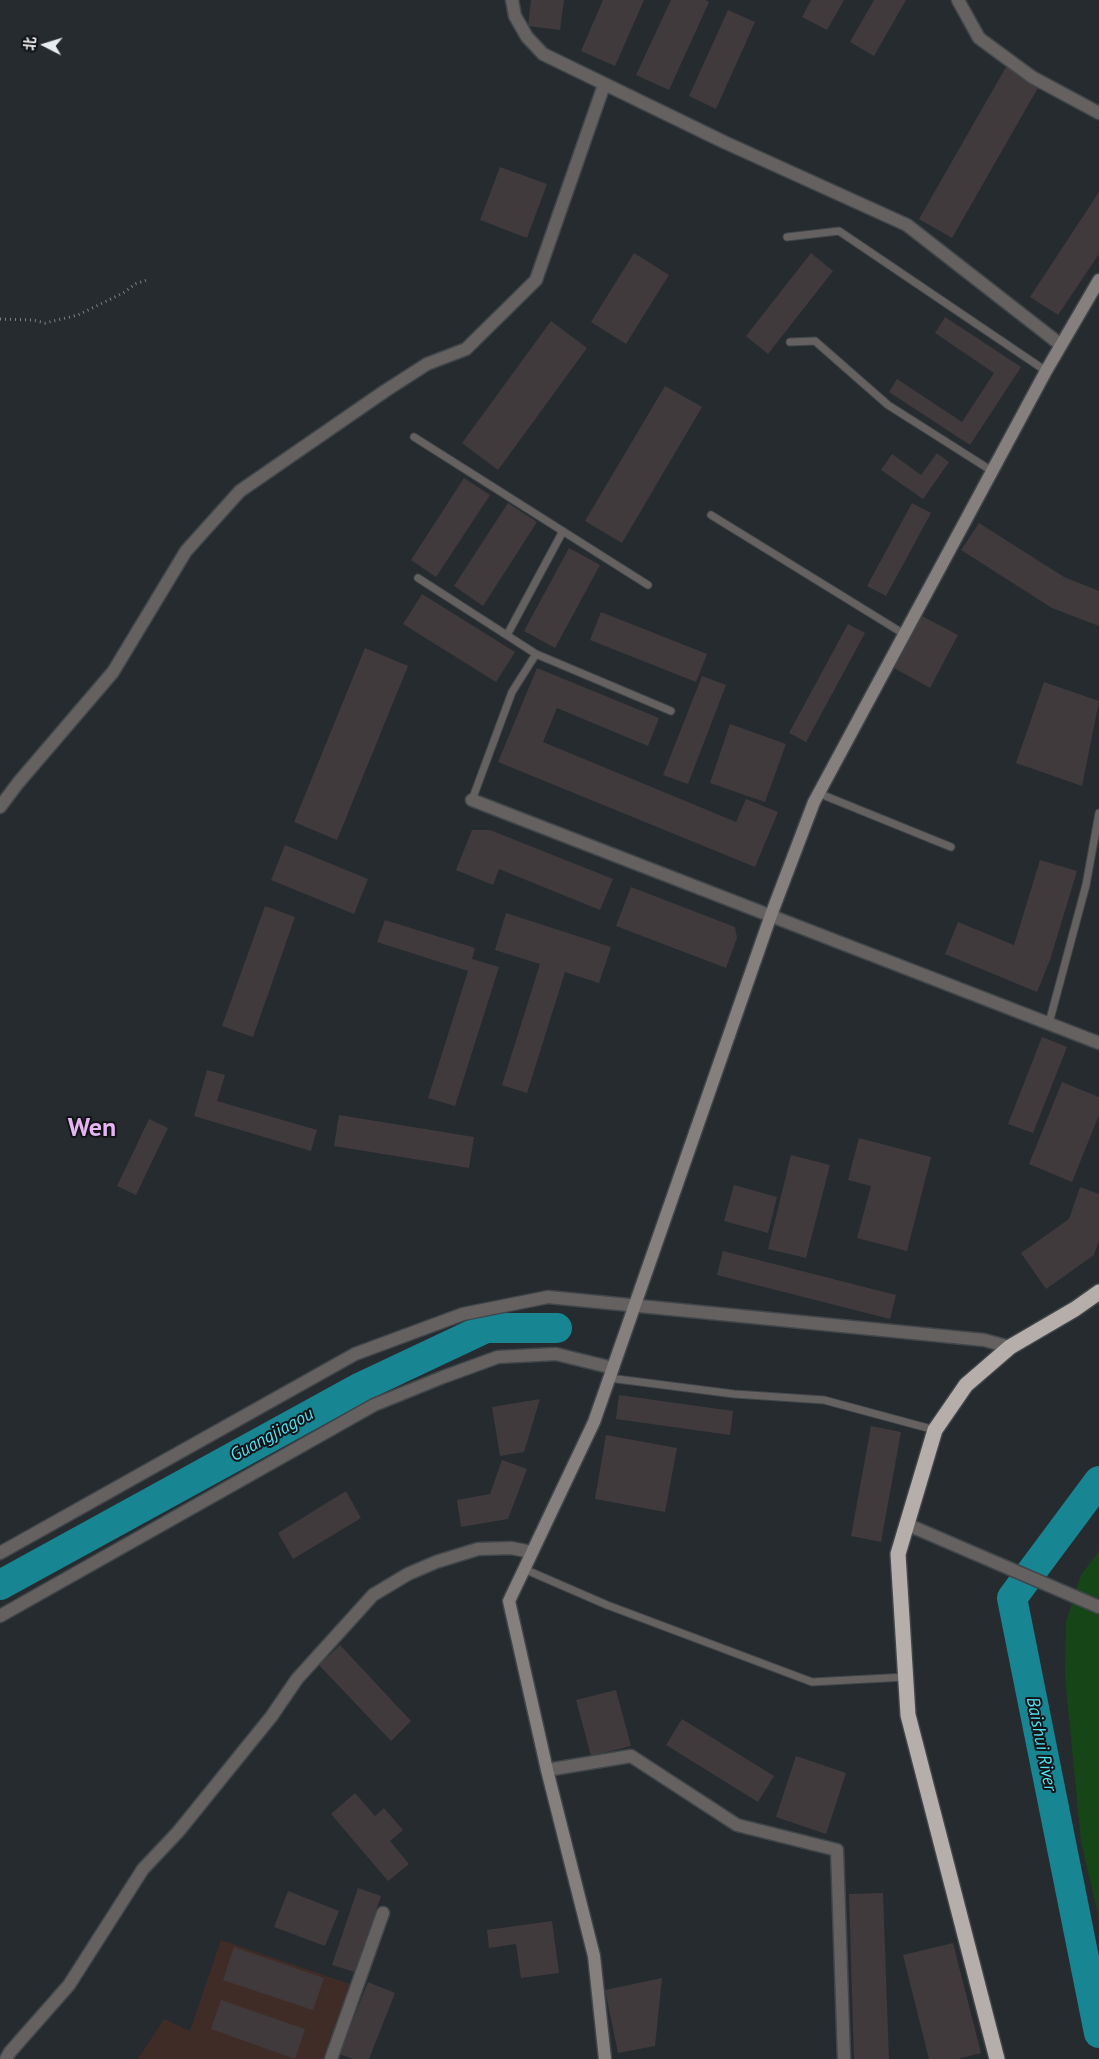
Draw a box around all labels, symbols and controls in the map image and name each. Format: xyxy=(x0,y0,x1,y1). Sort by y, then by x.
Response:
north arrow xyxy=(20,20,70,70)
text: 北 xyxy=(20,36,40,51)
district label: Wen xyxy=(68,1113,116,1145)
water label: Guangjiagou xyxy=(226,1403,318,1467)
water label: Baishui River xyxy=(1021,1695,1061,1793)

